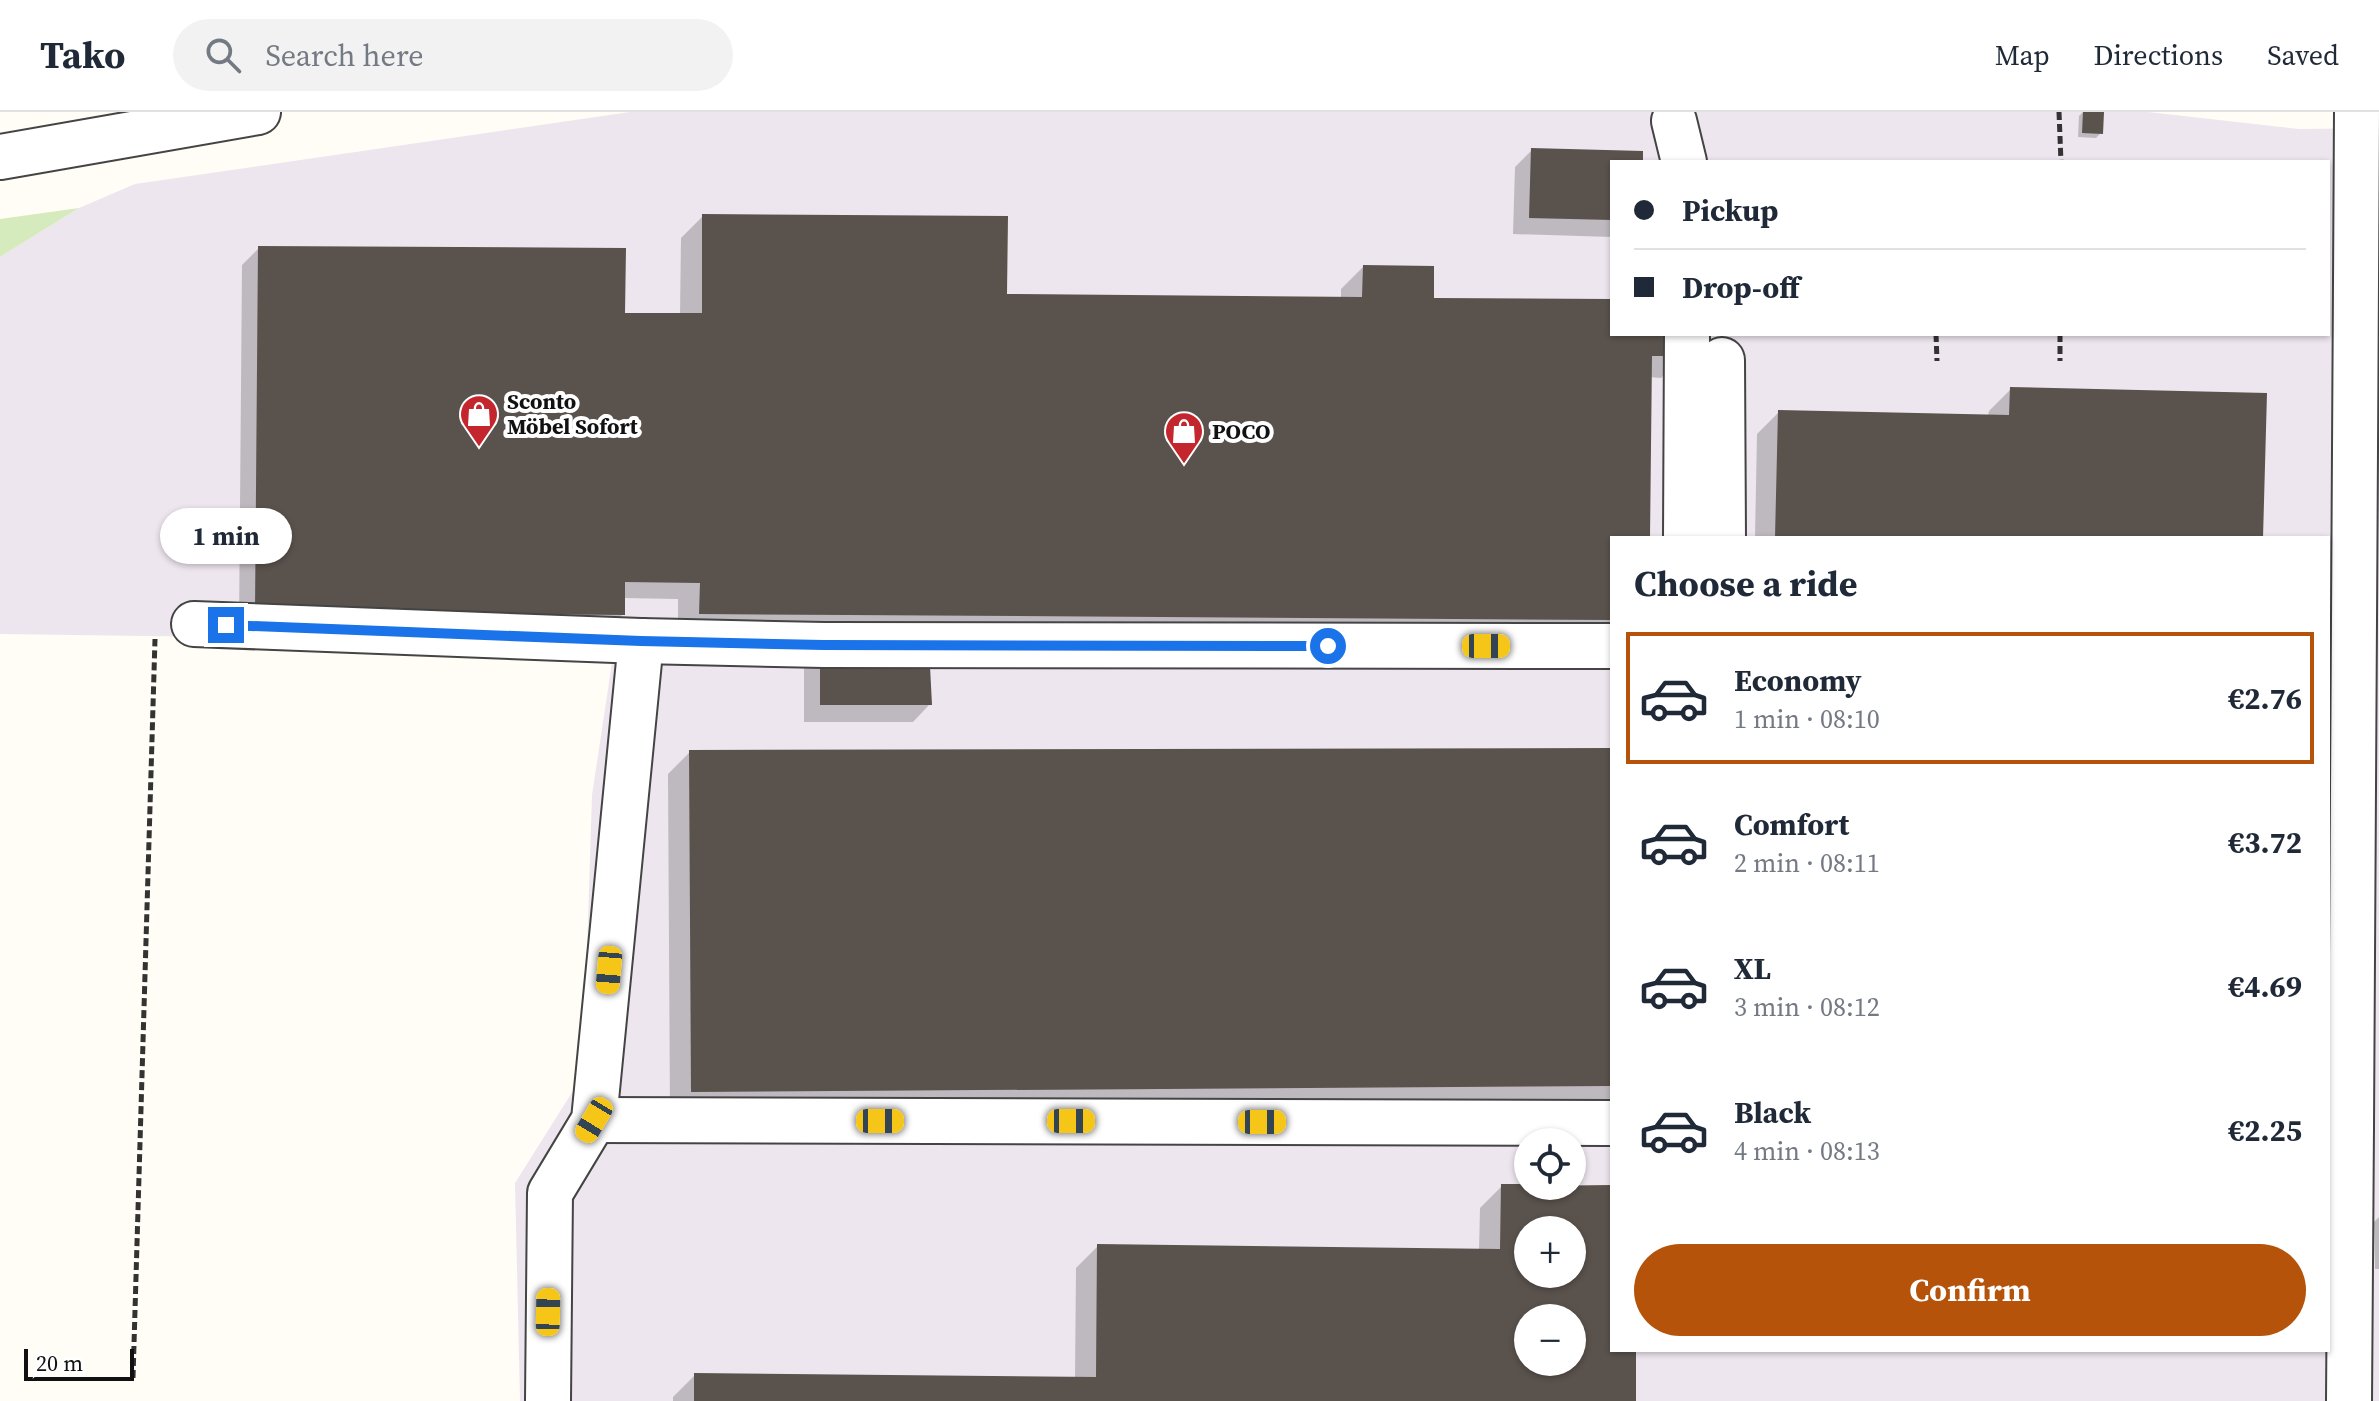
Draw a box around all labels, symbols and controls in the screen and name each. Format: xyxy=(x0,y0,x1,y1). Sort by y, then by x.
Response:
search box xyxy=(173,19,733,91)
text: Tako xyxy=(40,29,125,81)
icon: search xyxy=(201,33,245,77)
text: Search here xyxy=(265,35,424,76)
text: Map xyxy=(1995,36,2050,74)
text: Directions xyxy=(2094,36,2223,74)
text: Saved xyxy=(2267,36,2339,74)
text: Pickup xyxy=(1682,190,1778,231)
text: Drop-off xyxy=(1682,267,1800,308)
place label: Sconto Möbel Sofort xyxy=(507,386,639,441)
shop icon: Sconto Möbel Sofort xyxy=(458,393,500,448)
shop icon: POCO xyxy=(1163,410,1205,465)
place label: POCO xyxy=(1212,416,1270,446)
callout: 1 min xyxy=(160,509,292,565)
text: 1 min xyxy=(192,518,260,554)
text: Choose a ride xyxy=(1634,559,1857,608)
route end xyxy=(208,607,244,643)
route start xyxy=(1310,628,1346,664)
car xyxy=(1462,634,1510,658)
text: Economy xyxy=(1734,660,1862,701)
icon: car xyxy=(1638,662,1710,734)
text: €2.76 xyxy=(2228,678,2302,719)
text: 1 min · 08:10 xyxy=(1734,701,1880,737)
text: Comfort xyxy=(1734,804,1849,845)
icon: car xyxy=(1638,806,1710,878)
text: €3.72 xyxy=(2228,822,2302,863)
text: 2 min · 08:11 xyxy=(1734,845,1880,881)
car xyxy=(595,945,623,995)
text: XL xyxy=(1734,948,1771,989)
icon: car xyxy=(1638,950,1710,1022)
text: €4.69 xyxy=(2228,966,2302,1007)
text: 3 min · 08:12 xyxy=(1734,989,1880,1025)
text: Black xyxy=(1734,1092,1811,1133)
car xyxy=(571,1093,617,1147)
icon: car xyxy=(1638,1094,1710,1166)
car xyxy=(856,1109,904,1133)
car xyxy=(1047,1109,1095,1133)
car xyxy=(1238,1110,1286,1134)
text: €2.25 xyxy=(2228,1110,2302,1151)
map controls xyxy=(1514,1128,1586,1376)
button: locate xyxy=(1514,1128,1586,1200)
text: 4 min · 08:13 xyxy=(1734,1133,1880,1169)
button: + xyxy=(1514,1216,1586,1288)
button: Confirm xyxy=(1634,1244,2306,1336)
car xyxy=(536,1288,560,1336)
button: − xyxy=(1514,1304,1586,1376)
scale bar xyxy=(24,1345,134,1381)
text: 20 m xyxy=(36,1348,83,1378)

